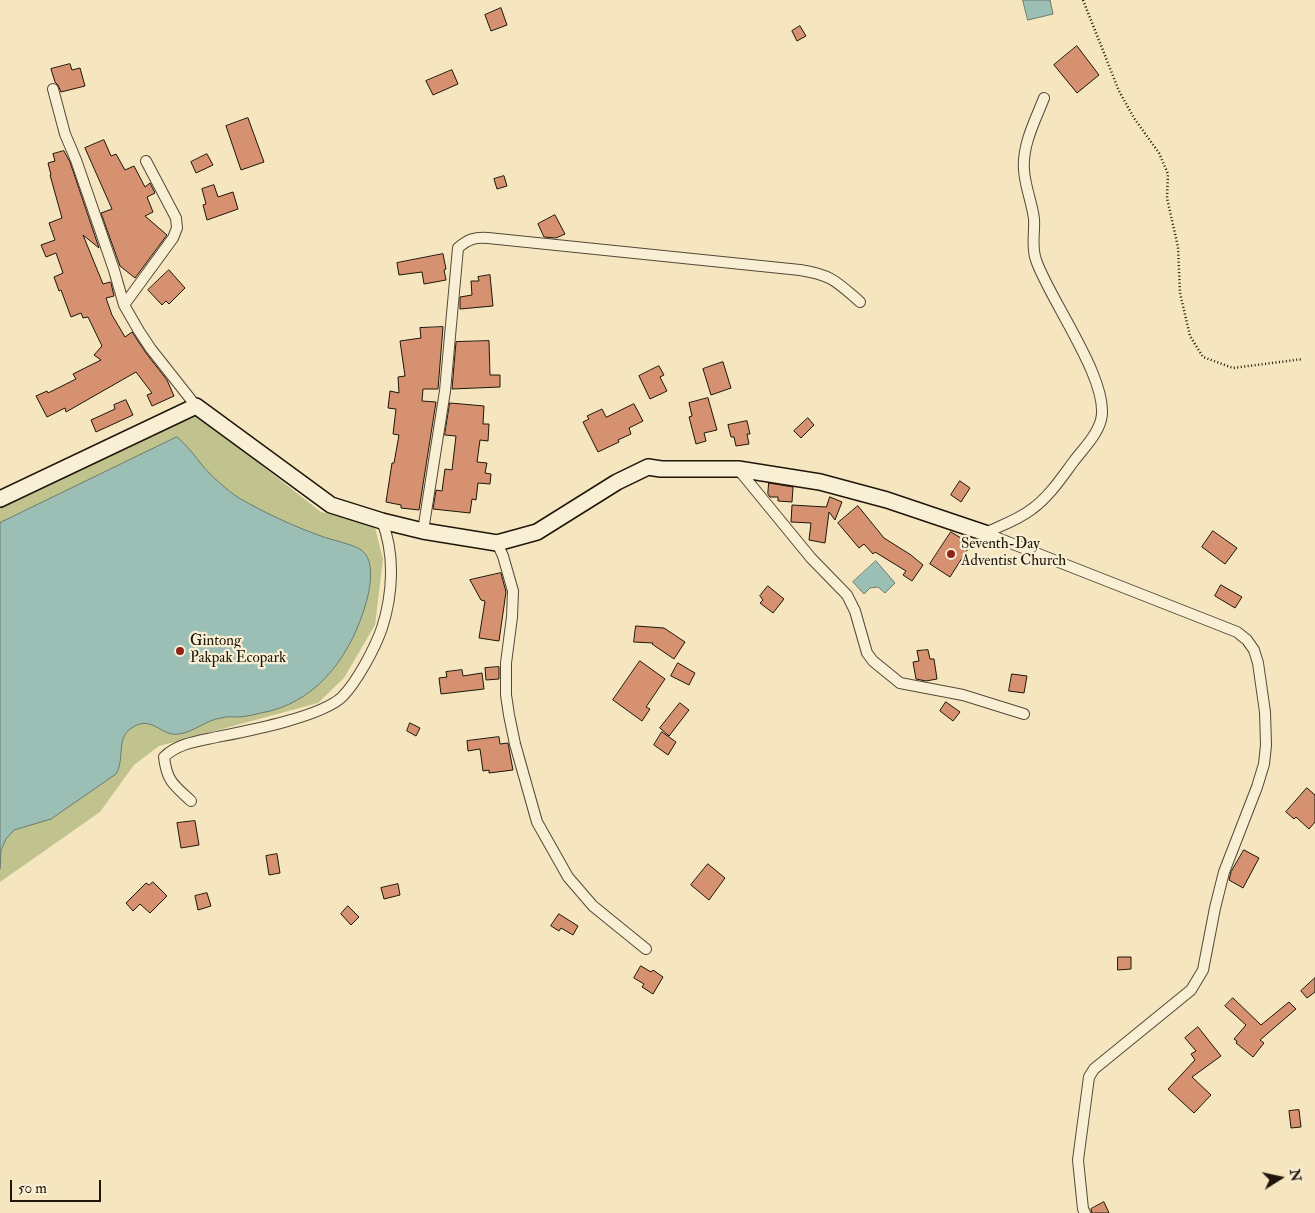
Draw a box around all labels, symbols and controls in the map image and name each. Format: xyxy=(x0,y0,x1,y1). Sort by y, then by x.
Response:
place label: Seventh-Day Adventist Church xyxy=(961,536,1066,571)
marker: Seventh-Day Adventist Church xyxy=(945,548,957,560)
place label: Gintong Pakpak Ecopark xyxy=(190,633,286,668)
marker: Gintong Pakpak Ecopark xyxy=(174,645,186,657)
north arrow xyxy=(1255,1153,1305,1203)
text: N xyxy=(1286,1168,1305,1183)
scale bar xyxy=(12,1170,104,1202)
text: 50 m xyxy=(18,1179,47,1198)

